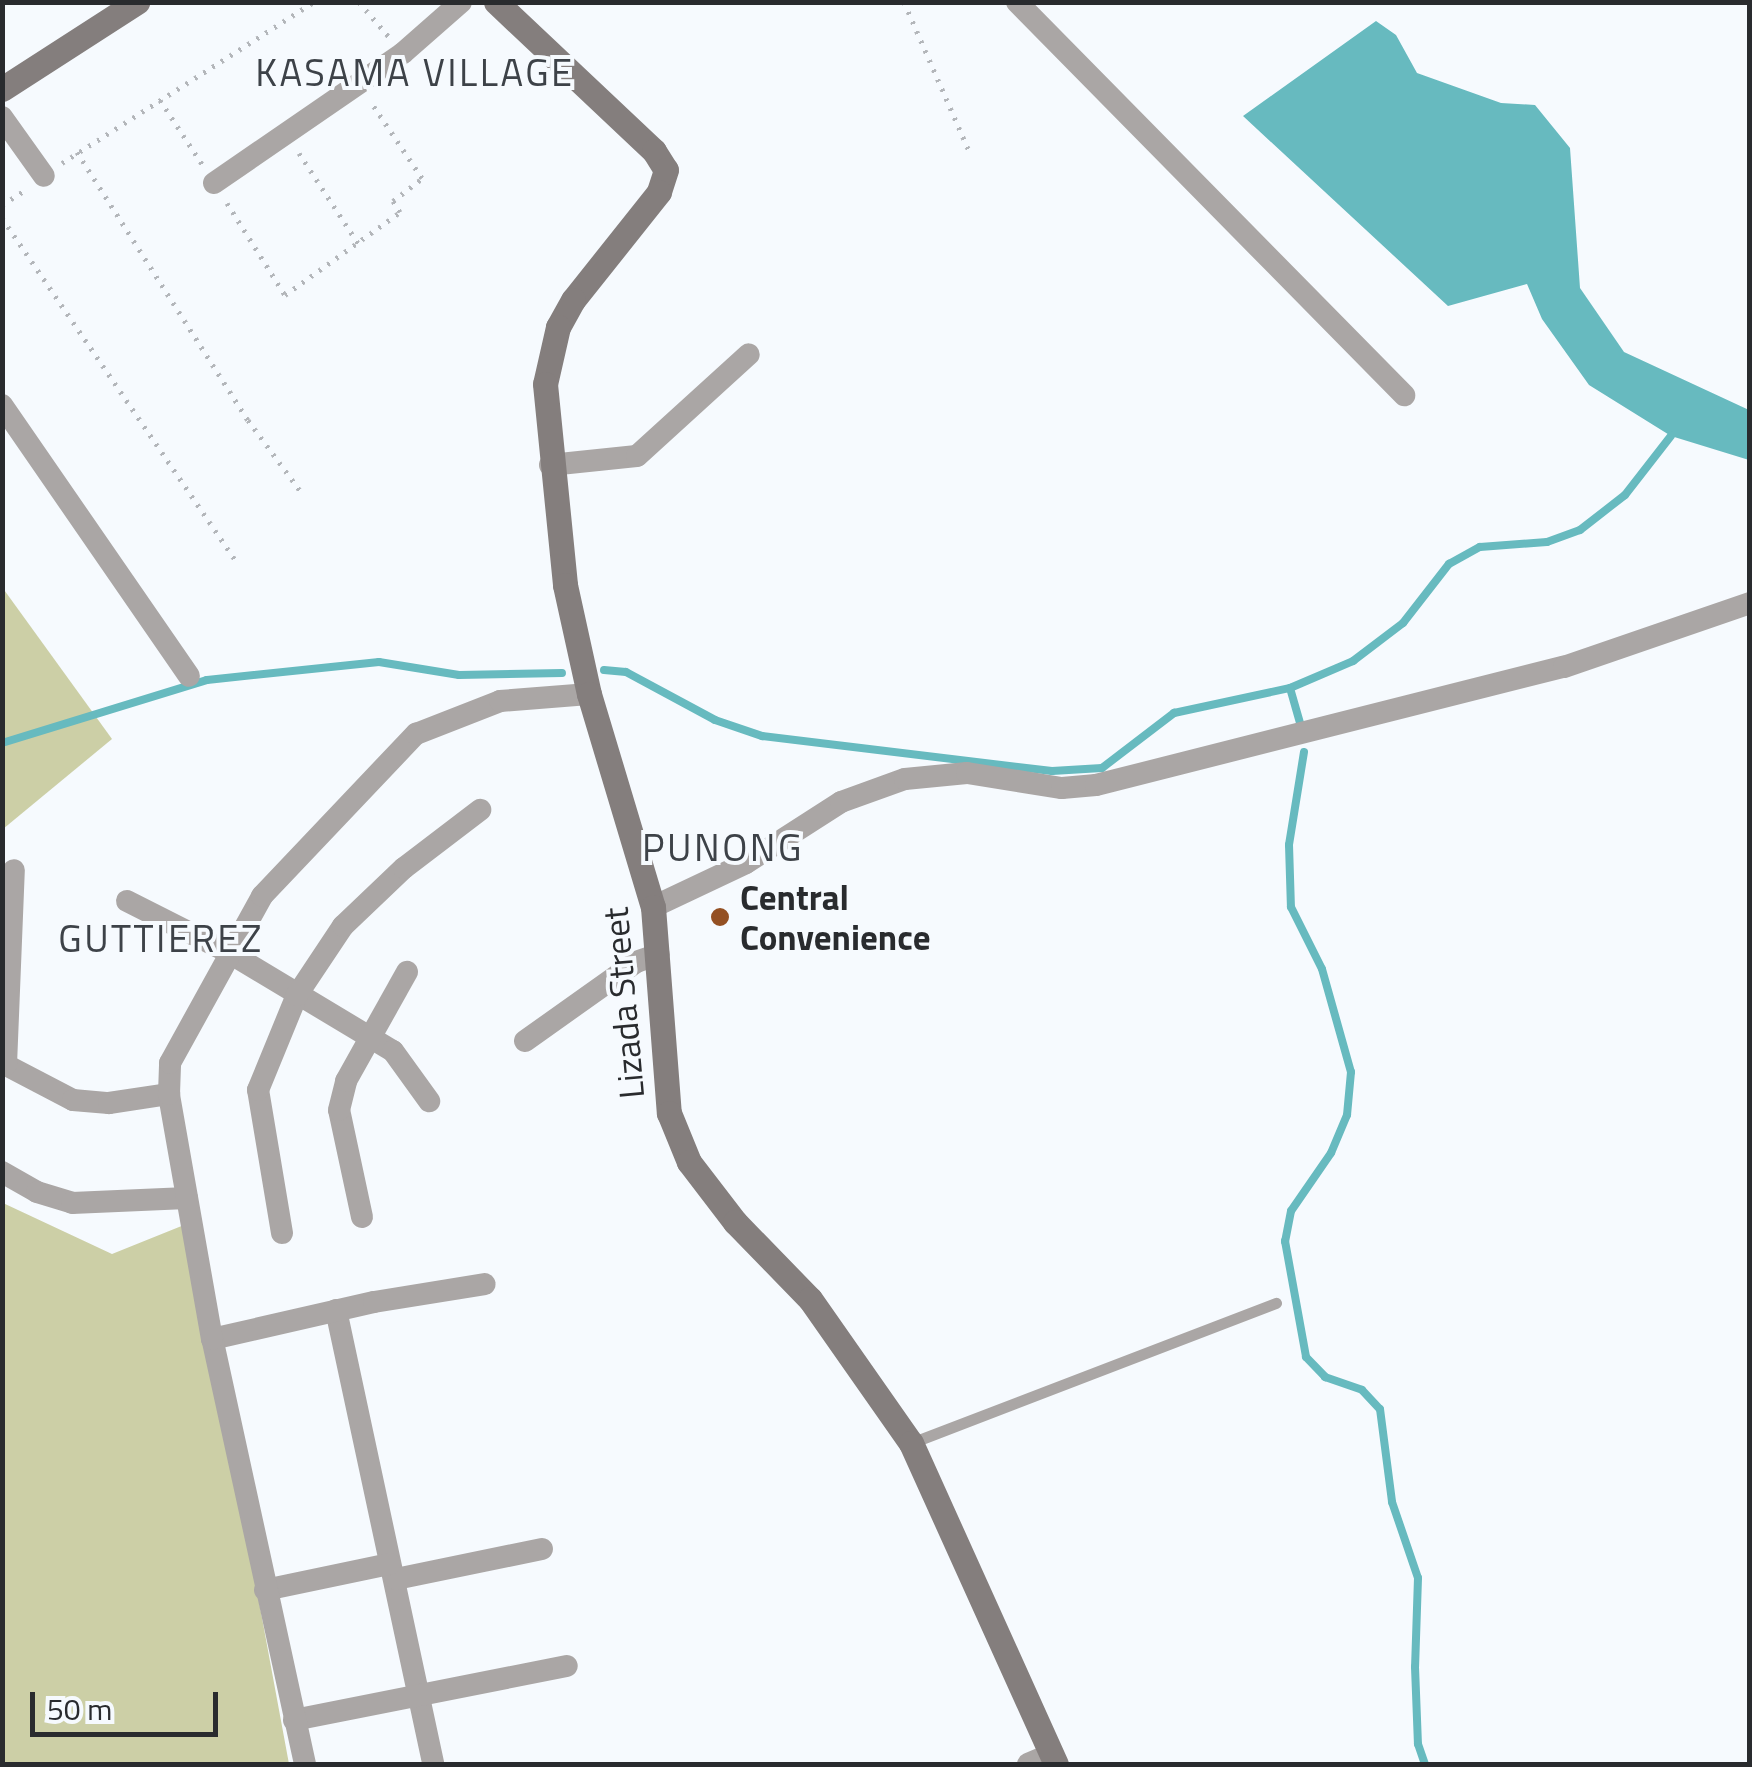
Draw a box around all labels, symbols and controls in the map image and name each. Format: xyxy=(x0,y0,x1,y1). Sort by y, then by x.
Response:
district label: KASAMA VILLAGE xyxy=(255,50,575,96)
district label: PUNONG xyxy=(642,825,804,871)
place label: Central Convenience xyxy=(740,876,931,958)
street label: Lizada Street xyxy=(594,906,652,1100)
marker: Central Convenience xyxy=(709,906,731,928)
district label: GUTTIEREZ xyxy=(58,916,264,962)
scale bar xyxy=(35,1672,222,1734)
text: 50 m xyxy=(47,1686,112,1732)

